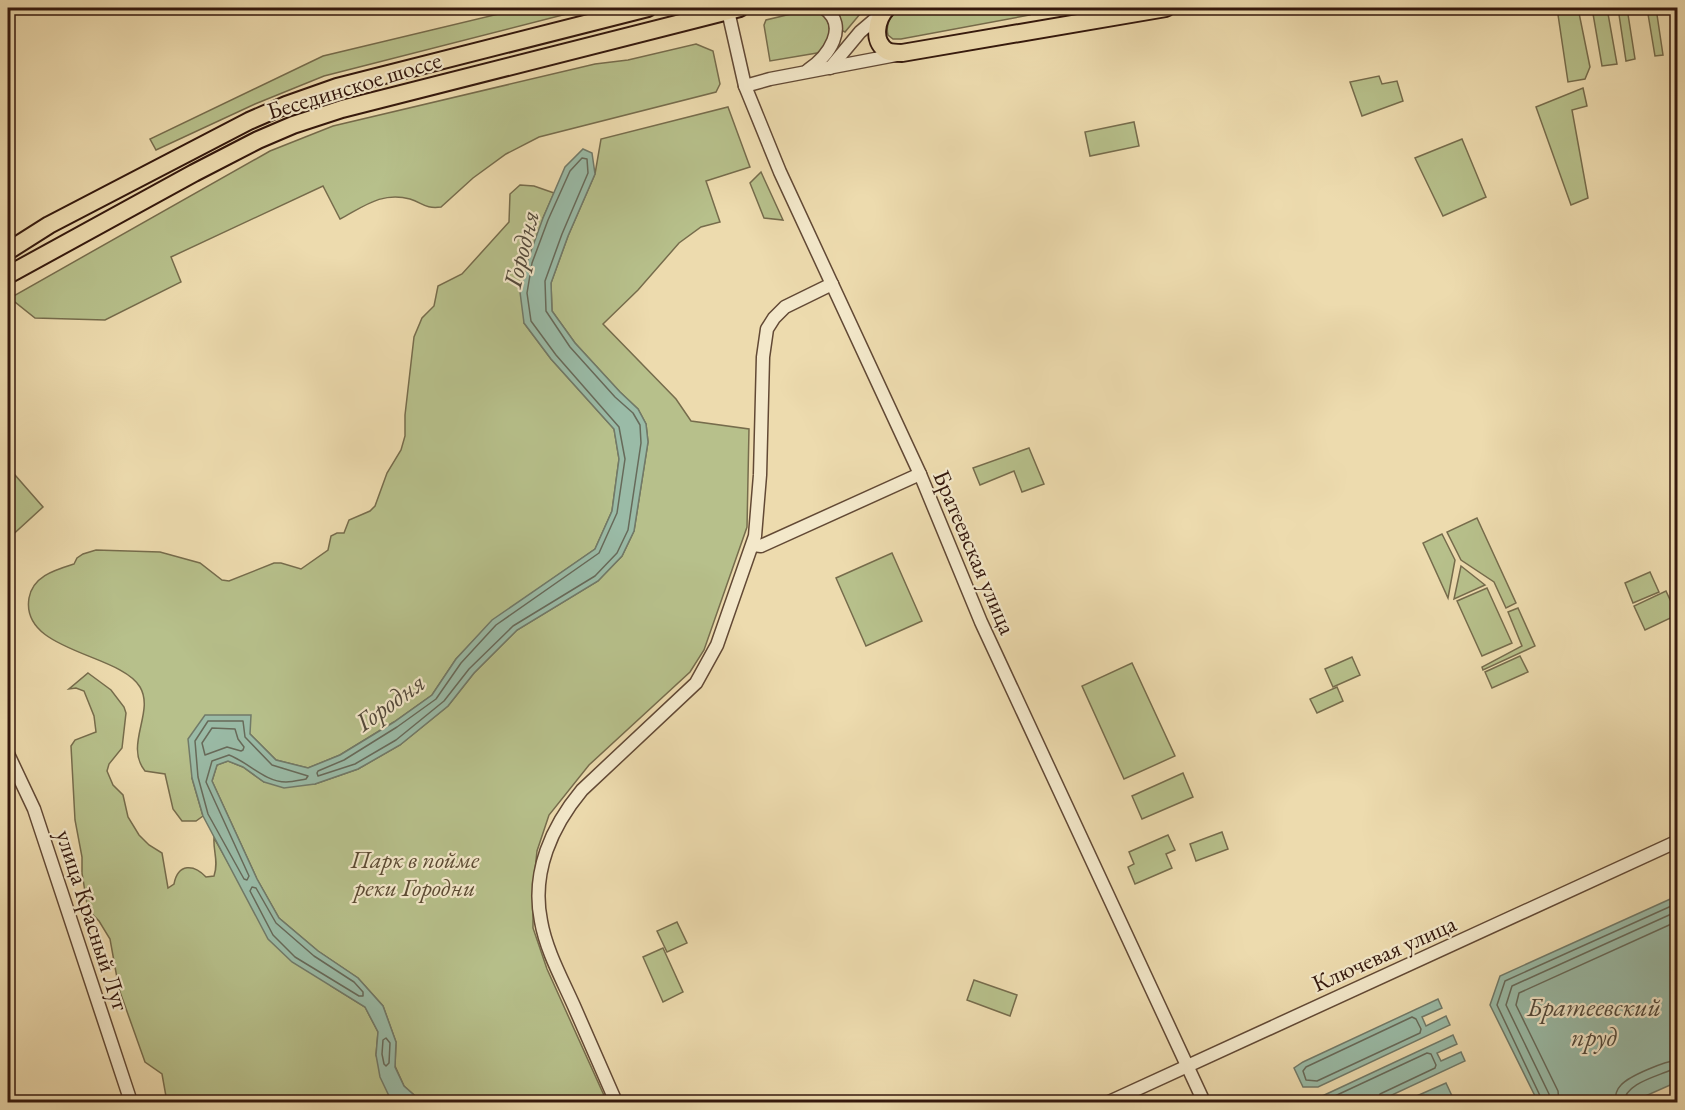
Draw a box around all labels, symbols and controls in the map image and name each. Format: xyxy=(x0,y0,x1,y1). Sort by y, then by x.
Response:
street label: Бесединское шоссе xyxy=(263,44,445,126)
water label: Городня xyxy=(495,207,547,292)
street label: Братеевская улица xyxy=(926,465,1024,639)
water label: Городня xyxy=(347,665,432,740)
street label: улица Красный Луг xyxy=(49,826,137,1015)
park label: Парк в пойме реки Городни xyxy=(350,844,480,903)
street label: Ключевая улица xyxy=(1307,907,1461,999)
water label: Братеевский пруд xyxy=(1526,990,1661,1054)

